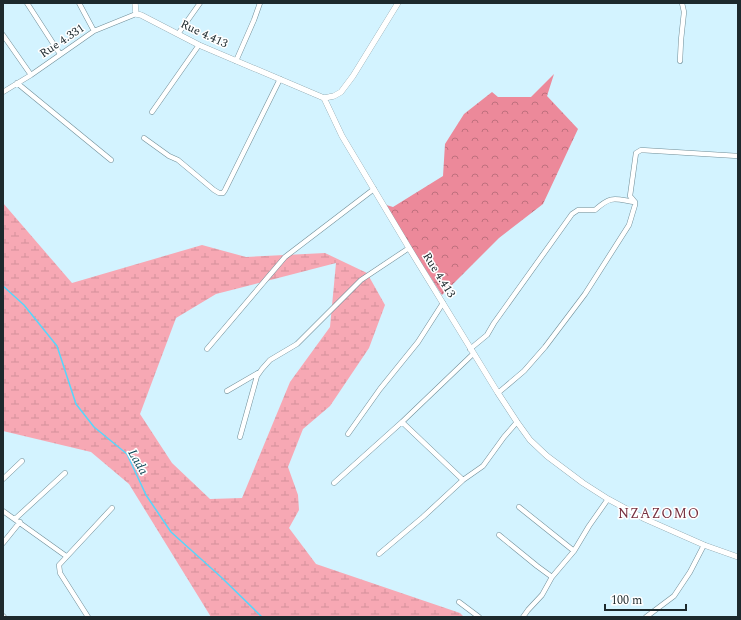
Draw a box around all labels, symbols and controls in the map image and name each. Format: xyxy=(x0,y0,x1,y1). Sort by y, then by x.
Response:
street label: Rue 4.413 xyxy=(177,15,231,53)
street label: Rue 4.331 xyxy=(36,19,88,63)
street label: Rue 4.413 xyxy=(418,249,460,301)
water label: Lada xyxy=(123,445,154,479)
district label: NZAZOMO xyxy=(618,503,700,524)
scale bar xyxy=(605,586,686,612)
text: 100 m xyxy=(611,591,642,610)

